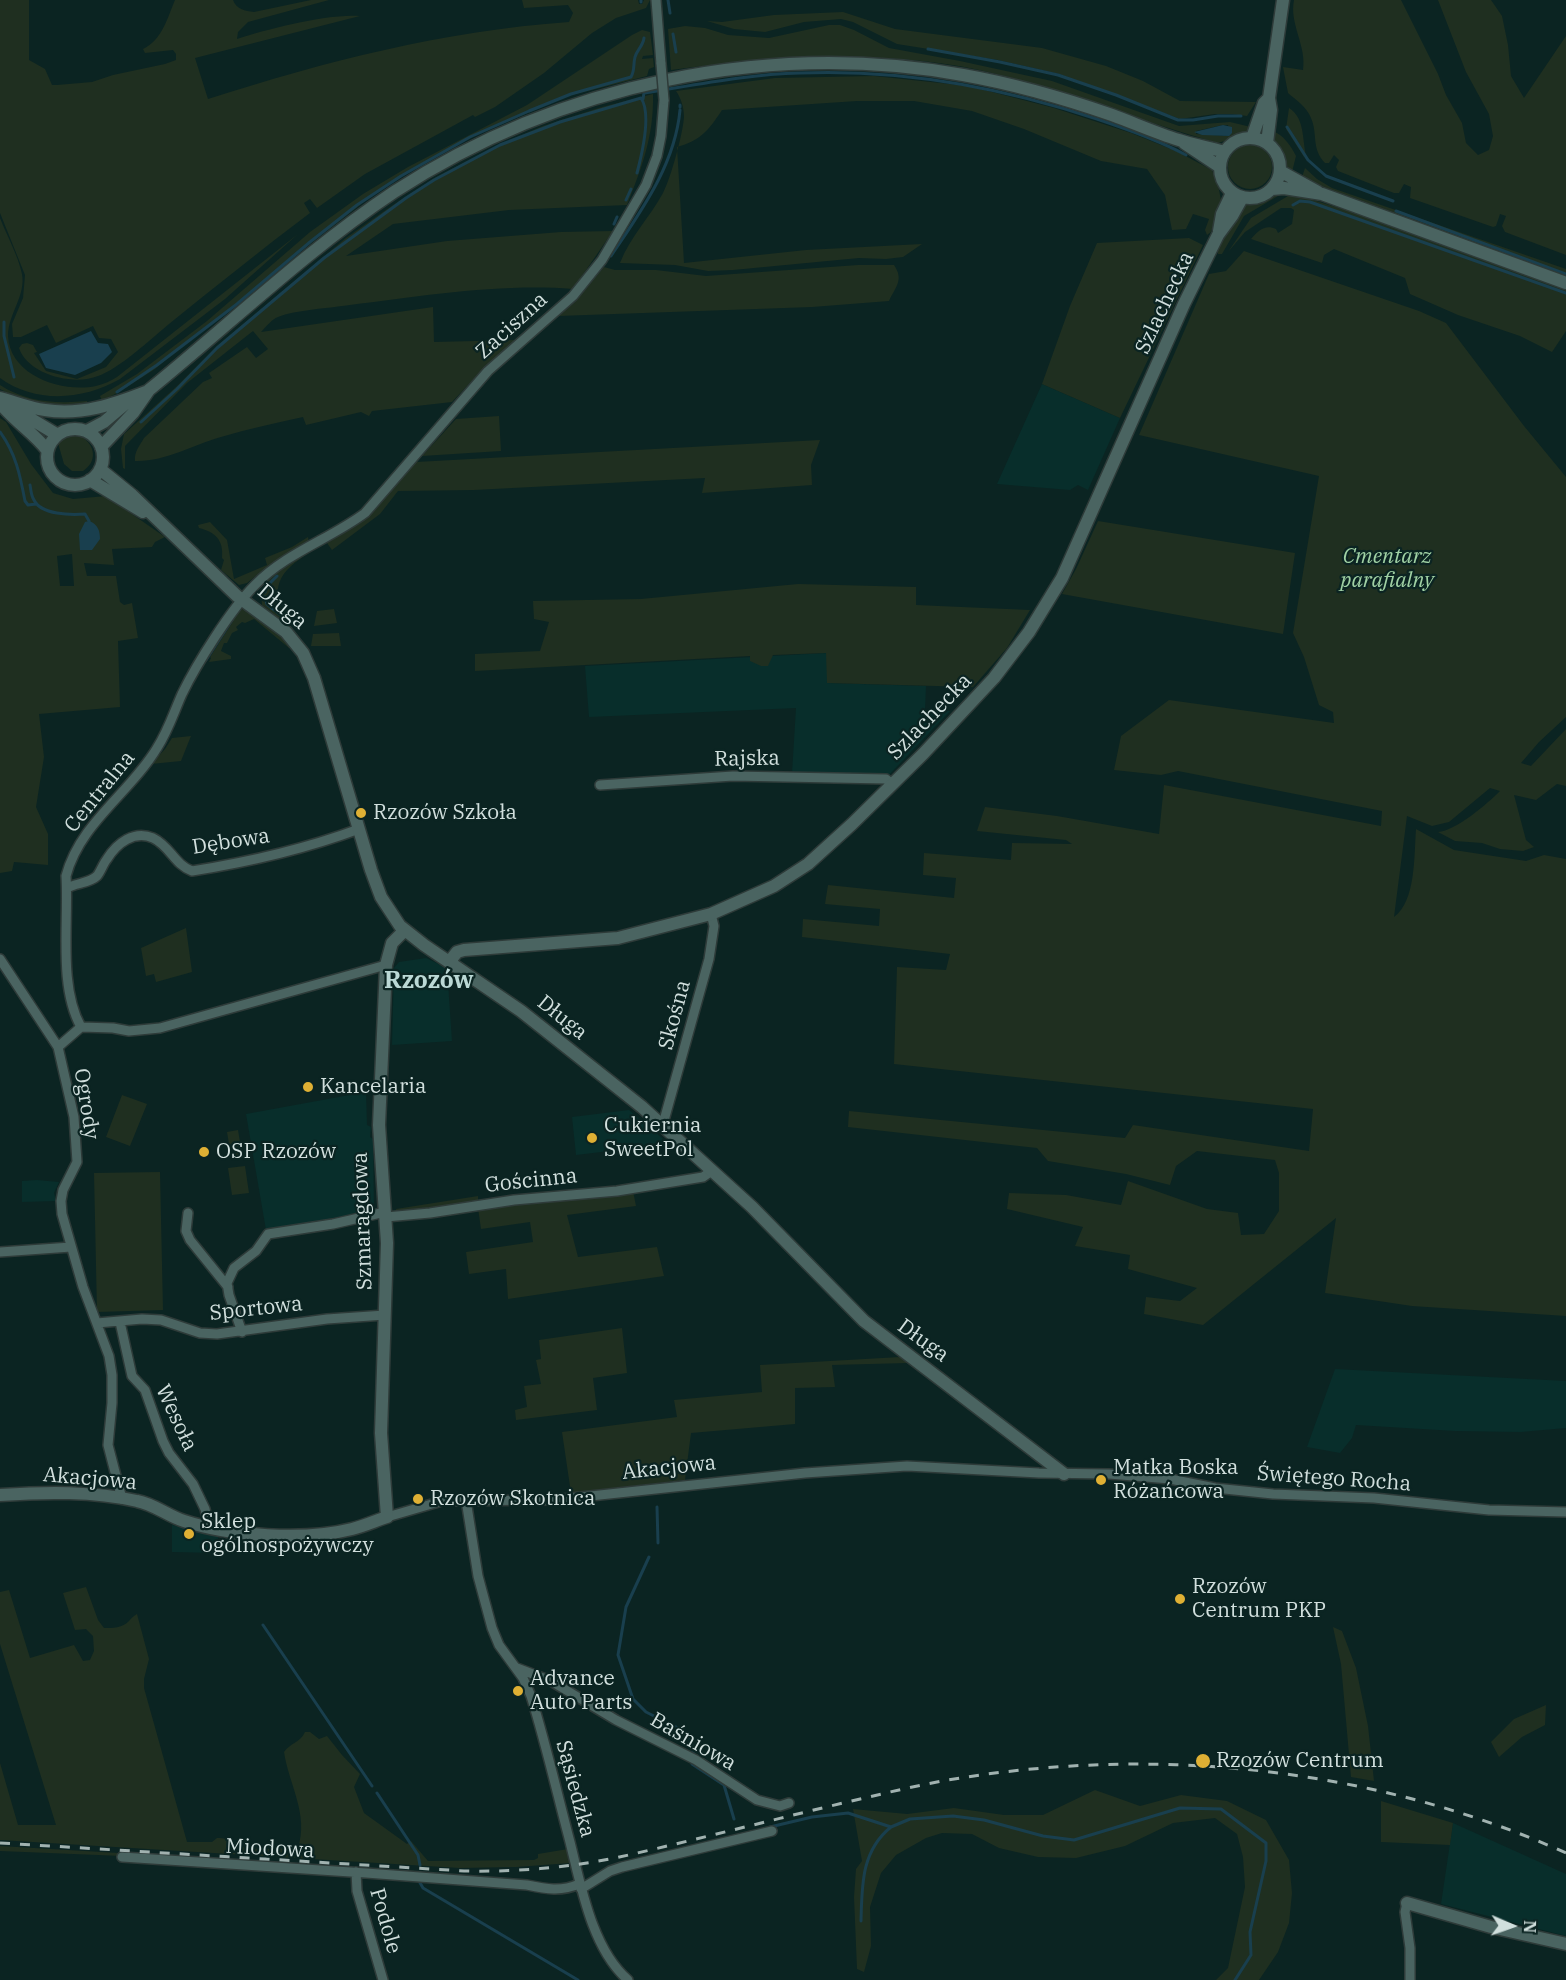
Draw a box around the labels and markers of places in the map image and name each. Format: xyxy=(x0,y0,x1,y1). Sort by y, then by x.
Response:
place label: Rzozów Szkoła xyxy=(373,800,517,826)
marker: Rzozów Szkoła xyxy=(354,806,368,820)
place label: Kancelaria xyxy=(320,1074,426,1100)
marker: Kancelaria xyxy=(301,1080,315,1094)
place label: Cukiernia SweetPol xyxy=(604,1113,702,1163)
marker: Cukiernia SweetPol xyxy=(585,1131,599,1145)
place label: OSP Rzozów xyxy=(216,1139,336,1165)
marker: OSP Rzozów xyxy=(197,1145,211,1159)
place label: Matka Boska Różańcowa xyxy=(1113,1455,1238,1505)
marker: Matka Boska Różańcowa xyxy=(1094,1473,1108,1487)
place label: Rzozów Skotnica xyxy=(430,1486,595,1512)
marker: Rzozów Skotnica xyxy=(411,1492,425,1506)
place label: Sklep ogólnospożywczy xyxy=(201,1509,374,1559)
marker: Sklep ogólnospożywczy xyxy=(182,1527,196,1541)
place label: Rzozów Centrum PKP xyxy=(1192,1574,1326,1624)
marker: Rzozów Centrum PKP xyxy=(1173,1592,1187,1606)
place label: Advance Auto Parts xyxy=(530,1666,633,1716)
marker: Advance Auto Parts xyxy=(511,1684,525,1698)
place label: Rzozów Centrum xyxy=(1216,1748,1384,1774)
marker: Rzozów Centrum xyxy=(1194,1752,1212,1770)

